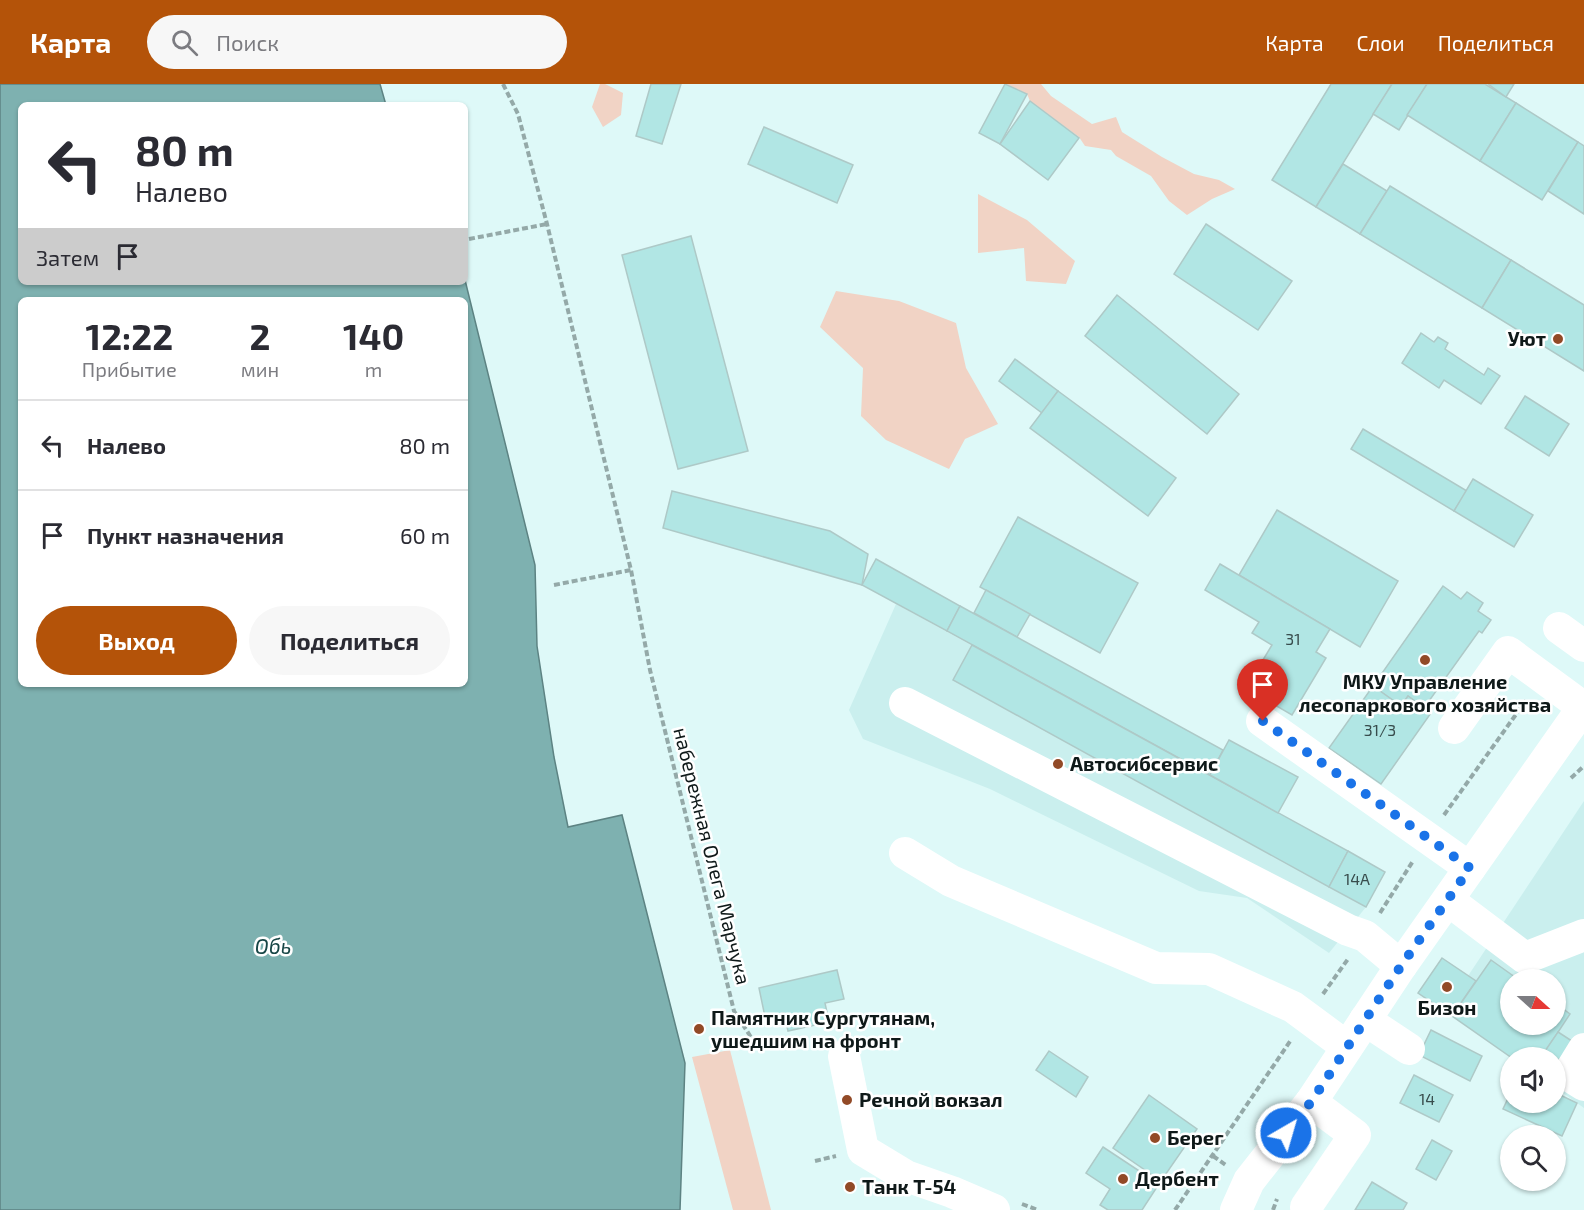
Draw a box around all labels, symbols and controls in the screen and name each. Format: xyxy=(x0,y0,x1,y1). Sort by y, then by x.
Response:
search box xyxy=(147,15,567,69)
text: Карта xyxy=(30,25,111,59)
icon: search xyxy=(168,26,201,59)
text: Поиск xyxy=(216,29,279,55)
text: Карта xyxy=(1265,30,1324,55)
text: Слои xyxy=(1357,30,1405,55)
text: Поделиться xyxy=(1438,30,1554,55)
text: 80 m xyxy=(135,124,234,174)
icon: left xyxy=(36,126,114,204)
text: Налево xyxy=(135,175,228,207)
icon: arrive xyxy=(111,240,144,273)
text: Затем xyxy=(36,244,99,270)
text: 12:22 xyxy=(86,314,173,357)
text: 2 xyxy=(249,314,270,357)
text: 140 xyxy=(343,314,404,357)
place label: Уют xyxy=(1508,326,1546,350)
marker: Уют xyxy=(1551,332,1565,346)
text: Прибытие xyxy=(82,357,177,381)
text: мин xyxy=(241,357,279,381)
text: m xyxy=(365,357,382,381)
icon: left xyxy=(36,429,69,462)
text: Налево xyxy=(87,432,166,458)
text: 80 m xyxy=(399,432,450,458)
icon: arrive xyxy=(36,519,69,552)
text: Пункт назначения xyxy=(87,522,284,548)
text: 60 m xyxy=(400,522,450,548)
button: Выход xyxy=(36,606,237,675)
button: Поделиться xyxy=(249,606,450,675)
house number: 31 xyxy=(1285,629,1301,648)
marker: МКУ Управление лесопаркового хозяйства xyxy=(1418,653,1432,667)
pin xyxy=(1237,659,1288,721)
icon: arrive xyxy=(1246,668,1279,701)
place label: МКУ Управление лесопаркового хозяйства xyxy=(1299,669,1551,716)
house number: 31/3 xyxy=(1364,720,1396,739)
street label: набережная Олега Марчука xyxy=(668,725,757,987)
place label: Автосибсервис xyxy=(1070,751,1218,775)
marker: Автосибсервис xyxy=(1051,757,1065,771)
house number: 14А xyxy=(1344,869,1370,888)
water label: Обь xyxy=(255,933,291,958)
north arrow xyxy=(1500,969,1566,1035)
map controls xyxy=(1500,969,1566,1191)
marker: Бизон xyxy=(1440,980,1454,994)
place label: Бизон xyxy=(1418,995,1476,1019)
place label: Памятник Сургутянам, ушедшим на фронт xyxy=(711,1005,935,1052)
marker: Памятник Сургутянам, ушедшим на фронт xyxy=(692,1022,706,1036)
button: sound xyxy=(1500,1047,1566,1113)
place label: Речной вокзал xyxy=(859,1087,1003,1111)
house number: 14 xyxy=(1419,1089,1435,1108)
marker: Речной вокзал xyxy=(840,1093,854,1107)
position arrow xyxy=(1254,1101,1318,1165)
place label: Берег xyxy=(1167,1125,1224,1149)
button: search xyxy=(1500,1125,1566,1191)
marker: Берег xyxy=(1148,1131,1162,1145)
place label: Дербент xyxy=(1135,1166,1219,1190)
marker: Дербент xyxy=(1116,1172,1130,1186)
place label: Танк Т-54 xyxy=(862,1174,957,1198)
marker: Танк Т-54 xyxy=(843,1180,857,1194)

